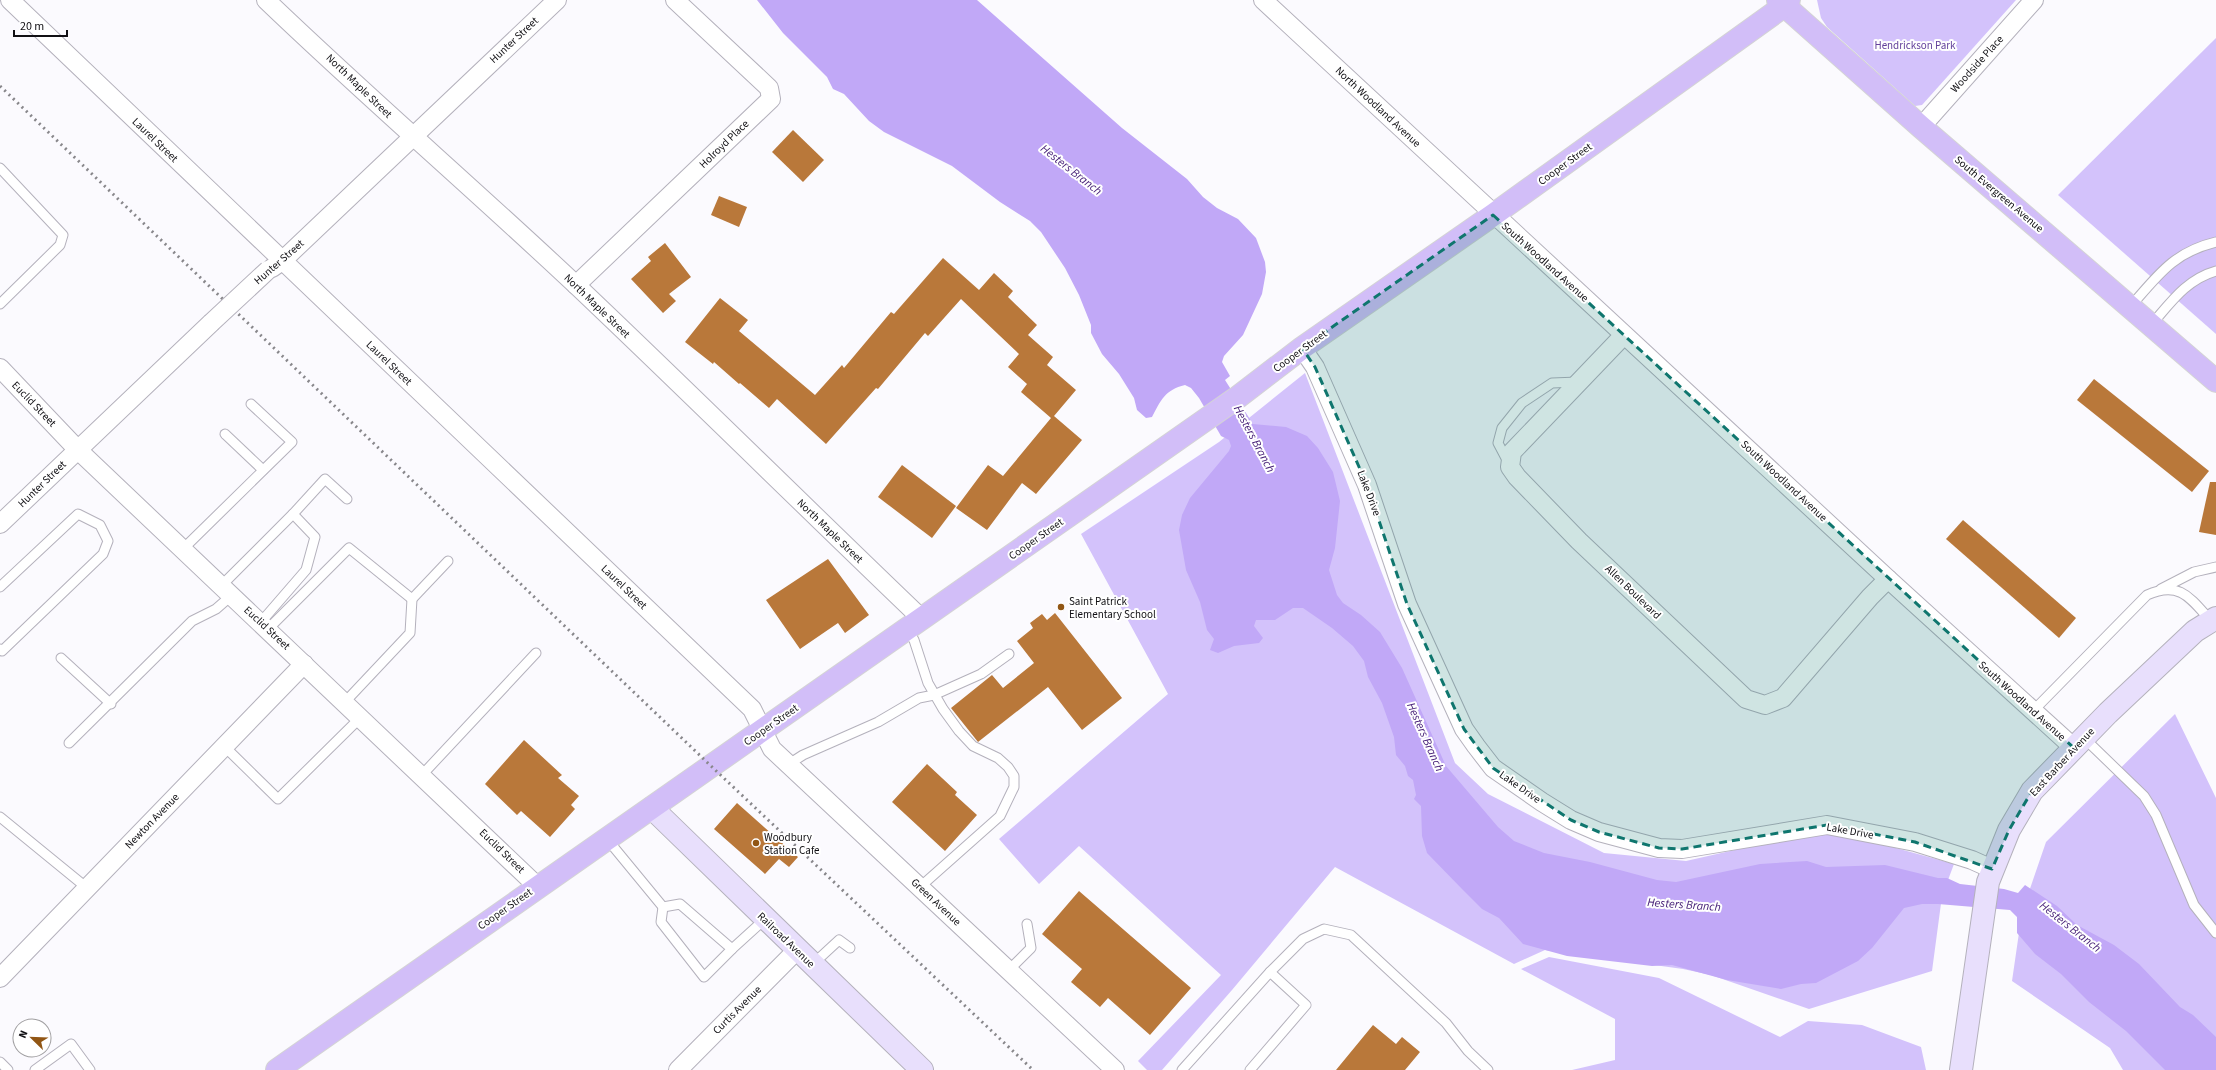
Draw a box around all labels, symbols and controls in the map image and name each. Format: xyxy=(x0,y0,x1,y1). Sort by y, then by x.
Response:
scale bar xyxy=(14,12,67,38)
street label: Hunter Street xyxy=(486,13,542,67)
text: 20 m xyxy=(20,18,44,35)
street label: Woodside Place xyxy=(1947,32,2007,96)
park label: Hendrickson Park xyxy=(1874,38,1956,53)
street label: North Maple Street xyxy=(323,51,396,122)
street label: North Woodland Avenue xyxy=(1332,63,1424,151)
street label: Laurel Street xyxy=(129,114,181,166)
street label: Holroyd Place xyxy=(696,116,753,172)
street label: Cooper Street xyxy=(1535,139,1595,189)
water label: Hesters Branch xyxy=(1037,141,1105,199)
street label: South Evergreen Avenue xyxy=(1951,152,2047,236)
street label: South Woodland Avenue xyxy=(1498,219,1592,306)
street label: Hunter Street xyxy=(251,236,307,288)
street label: North Maple Street xyxy=(561,271,634,342)
street label: Cooper Street xyxy=(1270,326,1330,376)
street label: Laurel Street xyxy=(363,337,415,389)
street label: Euclid Street xyxy=(8,378,60,430)
water label: Hesters Branch xyxy=(1229,402,1279,476)
street label: South Woodland Avenue xyxy=(1738,437,1831,525)
street label: Hunter Street xyxy=(15,457,70,511)
street label: Lake Drive xyxy=(1353,468,1385,518)
street label: North Maple Street xyxy=(794,496,867,567)
street label: Cooper Street xyxy=(1006,515,1066,563)
street label: Laurel Street xyxy=(598,561,650,613)
street label: Allen Boulevard xyxy=(1602,562,1664,622)
place label: Saint Patrick Elementary School xyxy=(1069,594,1156,622)
marker: Saint Patrick Elementary School xyxy=(1056,602,1066,612)
street label: Euclid Street xyxy=(241,603,294,654)
street label: South Woodland Avenue xyxy=(1975,658,2069,745)
water label: Hesters Branch xyxy=(1402,700,1448,774)
street label: Cooper Street xyxy=(741,701,801,749)
street label: East Barber Avenue xyxy=(2026,724,2098,800)
street label: Lake Drive xyxy=(1496,767,1544,807)
street label: Newton Avenue xyxy=(122,789,183,852)
street label: Lake Drive xyxy=(1825,819,1875,843)
street label: Euclid Street xyxy=(476,825,528,877)
place label: Woodbury Station Cafe xyxy=(764,830,820,858)
marker: Woodbury Station Cafe xyxy=(751,838,761,848)
street label: Green Avenue xyxy=(908,875,965,930)
street label: Cooper Street xyxy=(475,885,535,933)
water label: Hesters Branch xyxy=(1647,894,1721,916)
water label: Hesters Branch xyxy=(2036,898,2104,956)
street label: Railroad Avenue xyxy=(754,909,818,972)
street label: Curtis Avenue xyxy=(709,982,765,1038)
north arrow xyxy=(12,1018,52,1058)
text: N xyxy=(15,1028,32,1041)

